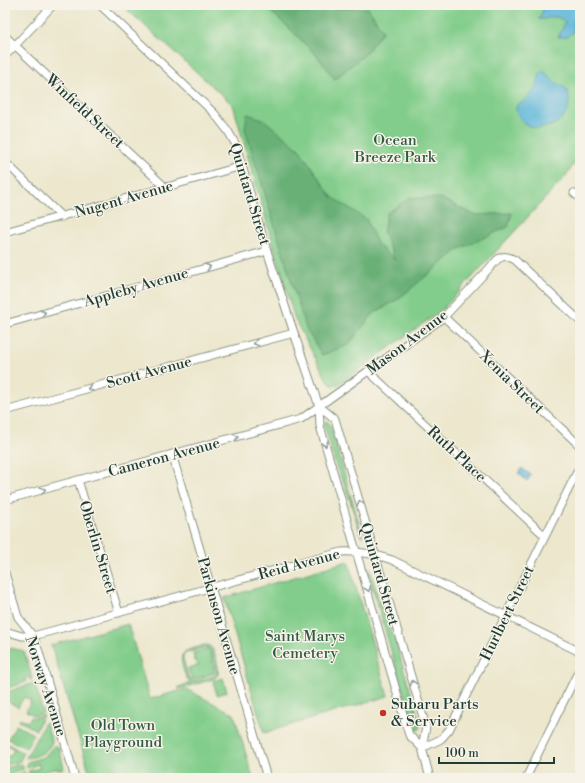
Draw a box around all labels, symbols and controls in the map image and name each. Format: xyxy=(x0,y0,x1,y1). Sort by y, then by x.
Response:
street label: Winfield Street xyxy=(41,69,128,153)
park label: Ocean Breeze Park xyxy=(353,131,437,167)
street label: Quintard Street xyxy=(225,141,274,248)
street label: Nugent Avenue xyxy=(73,176,176,223)
street label: Appleby Avenue xyxy=(81,263,191,312)
one-way arrow xyxy=(205,263,212,272)
street label: Mason Avenue xyxy=(363,306,452,379)
one-way arrow xyxy=(39,309,46,318)
one-way arrow xyxy=(253,339,259,347)
street label: Xenia Street xyxy=(475,346,549,418)
street label: Scott Avenue xyxy=(104,352,194,393)
one-way arrow xyxy=(87,383,94,392)
street label: Ruth Place xyxy=(423,422,490,487)
street label: Cameron Avenue xyxy=(106,433,222,482)
one-way arrow xyxy=(232,433,239,442)
one-way arrow xyxy=(320,441,329,448)
one-way arrow xyxy=(39,486,46,495)
street label: Oberlin Street xyxy=(74,498,121,597)
one-way arrow xyxy=(356,500,365,507)
street label: Quintard Street xyxy=(356,521,403,628)
street label: Reid Avenue xyxy=(256,544,342,585)
street label: Parkinson Avenue xyxy=(193,555,244,677)
street label: Hurlbert Street xyxy=(476,562,539,664)
one-way arrow xyxy=(363,585,371,592)
park label: Saint Marys Cemetery xyxy=(265,627,345,663)
street label: Norway Avenue xyxy=(20,634,71,739)
one-way arrow xyxy=(409,680,418,687)
place label: Subaru Parts & Service xyxy=(391,695,479,731)
marker: Subaru Parts & Service xyxy=(378,708,388,718)
park label: Old Town Playground xyxy=(84,716,163,752)
scale bar xyxy=(439,739,554,765)
text: 100 m xyxy=(445,746,479,761)

